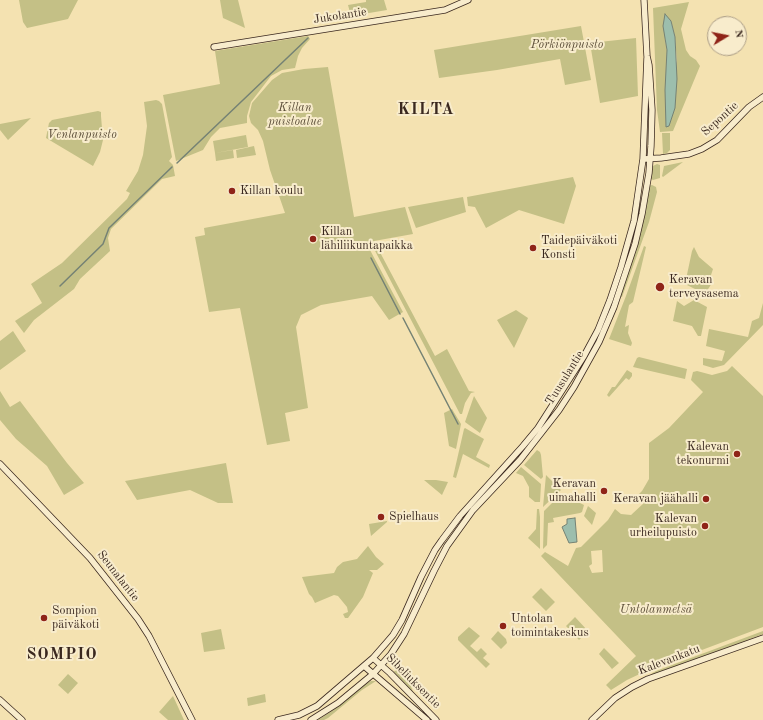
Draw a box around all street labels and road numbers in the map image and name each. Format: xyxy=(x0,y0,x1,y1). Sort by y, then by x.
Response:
street label: Jukolantie xyxy=(312,5,368,27)
street label: Sepontie xyxy=(699,99,741,139)
street label: Tuusulantie xyxy=(543,348,587,408)
street label: Seunalantie xyxy=(94,548,142,604)
street label: Kalevankatu xyxy=(636,642,702,678)
street label: Sibeliuksentie xyxy=(383,651,443,711)

